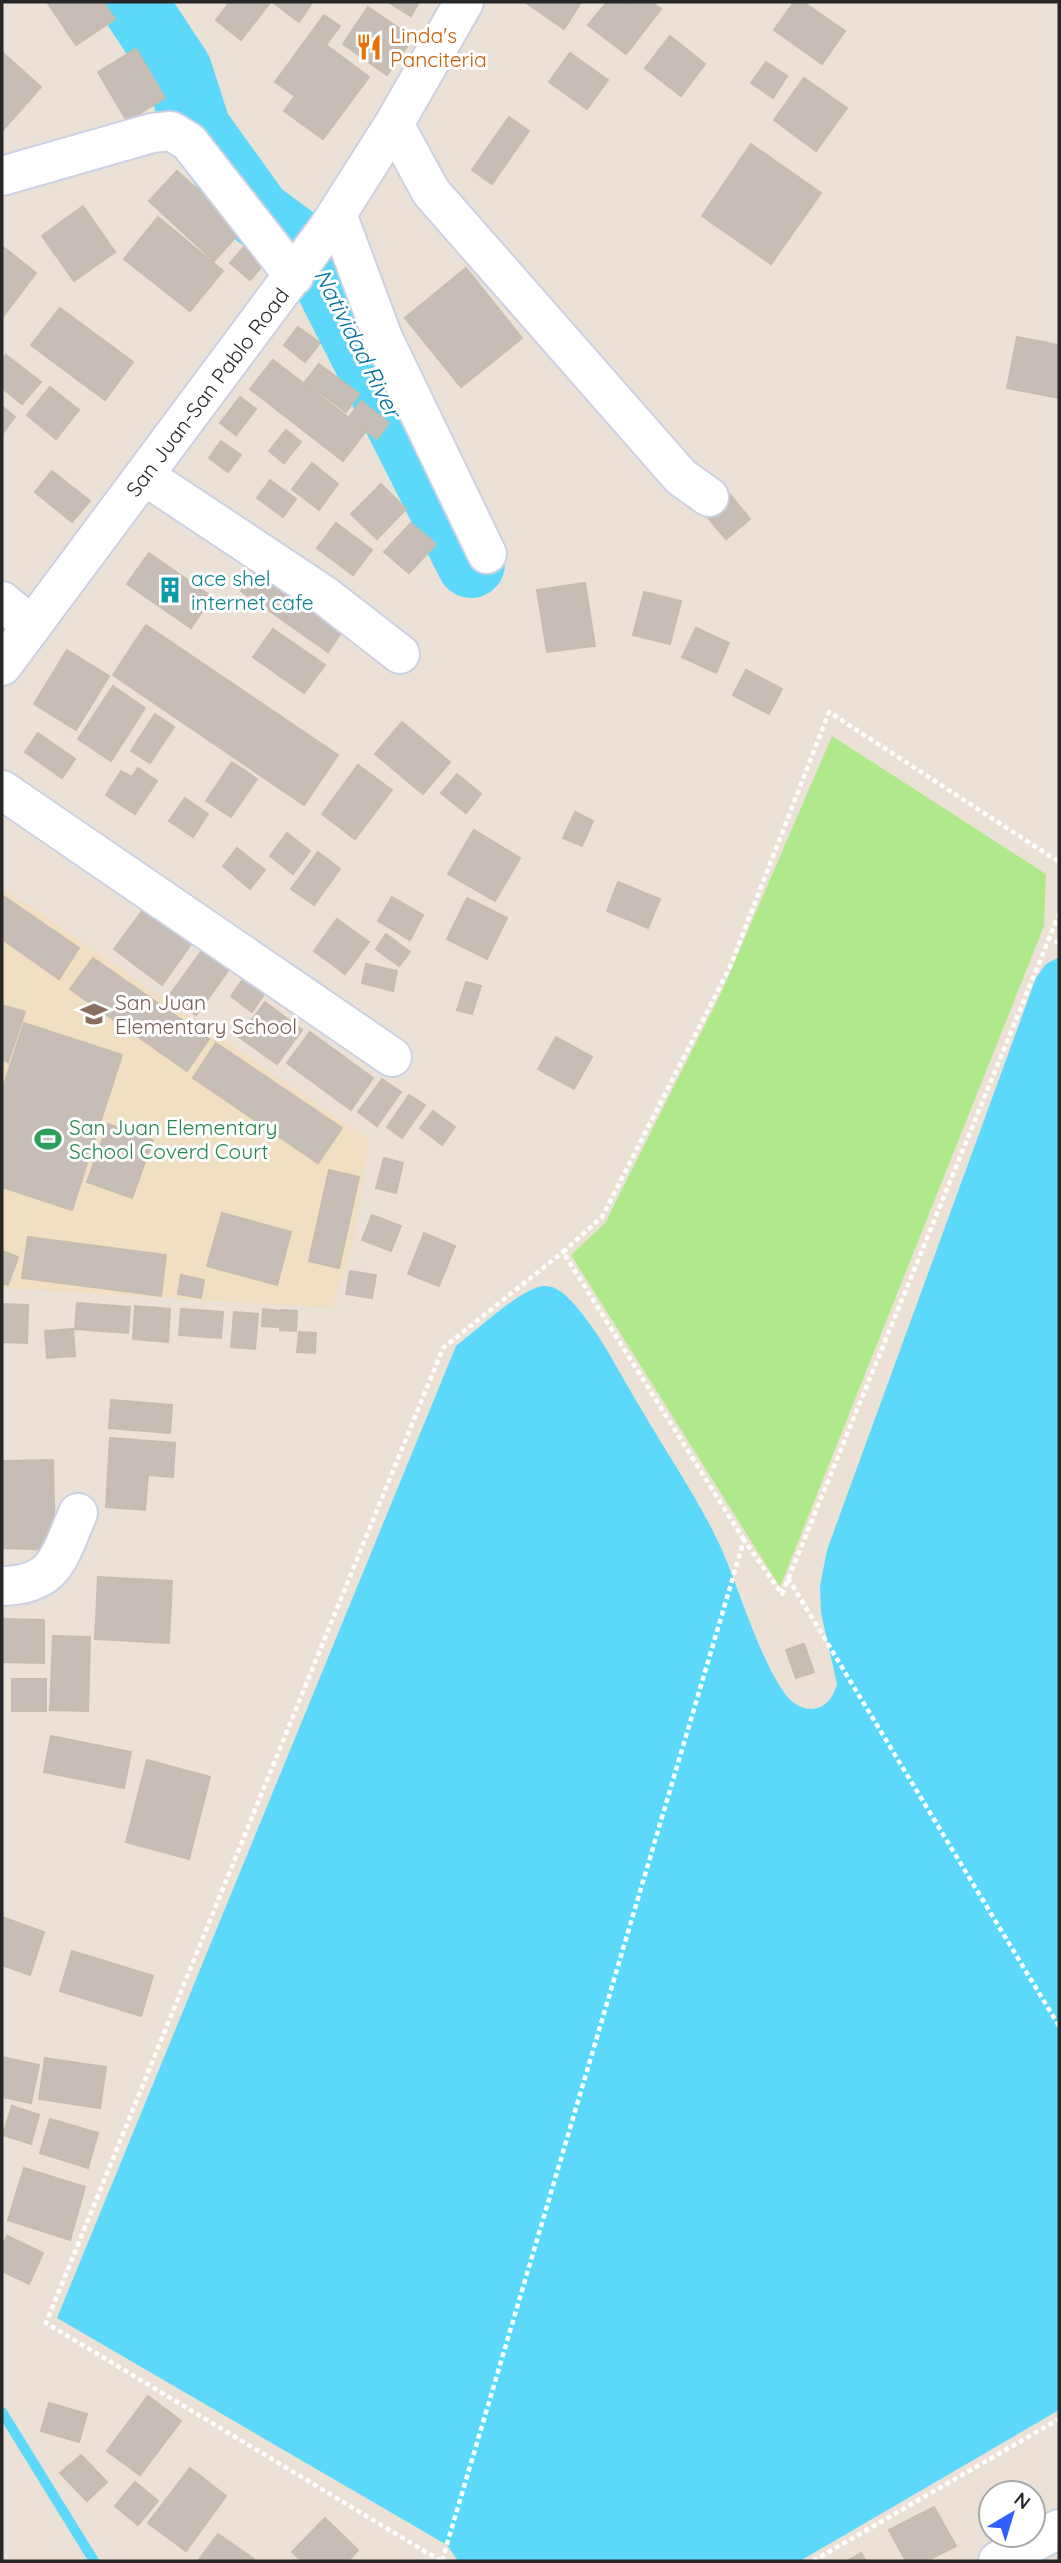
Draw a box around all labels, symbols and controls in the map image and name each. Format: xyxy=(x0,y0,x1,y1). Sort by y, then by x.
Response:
place label: Linda's Panciteria xyxy=(390,22,487,72)
restaurant icon: Linda's Panciteria xyxy=(354,32,384,62)
water label: Natividad River xyxy=(308,264,409,425)
street label: San Juan-San Pablo Road xyxy=(120,282,294,502)
place label: ace shel internet cafe xyxy=(191,565,314,615)
building icon: ace shel internet cafe xyxy=(155,575,185,605)
place label: San Juan Elementary School xyxy=(115,989,297,1039)
school or university icon: San Juan Elementary School xyxy=(79,999,109,1029)
place label: San Juan Elementary School Coverd Court xyxy=(69,1114,277,1164)
sports icon: San Juan Elementary School Coverd Court xyxy=(33,1124,63,1154)
north arrow xyxy=(977,2479,1047,2549)
text: N xyxy=(1010,2487,1035,2514)

